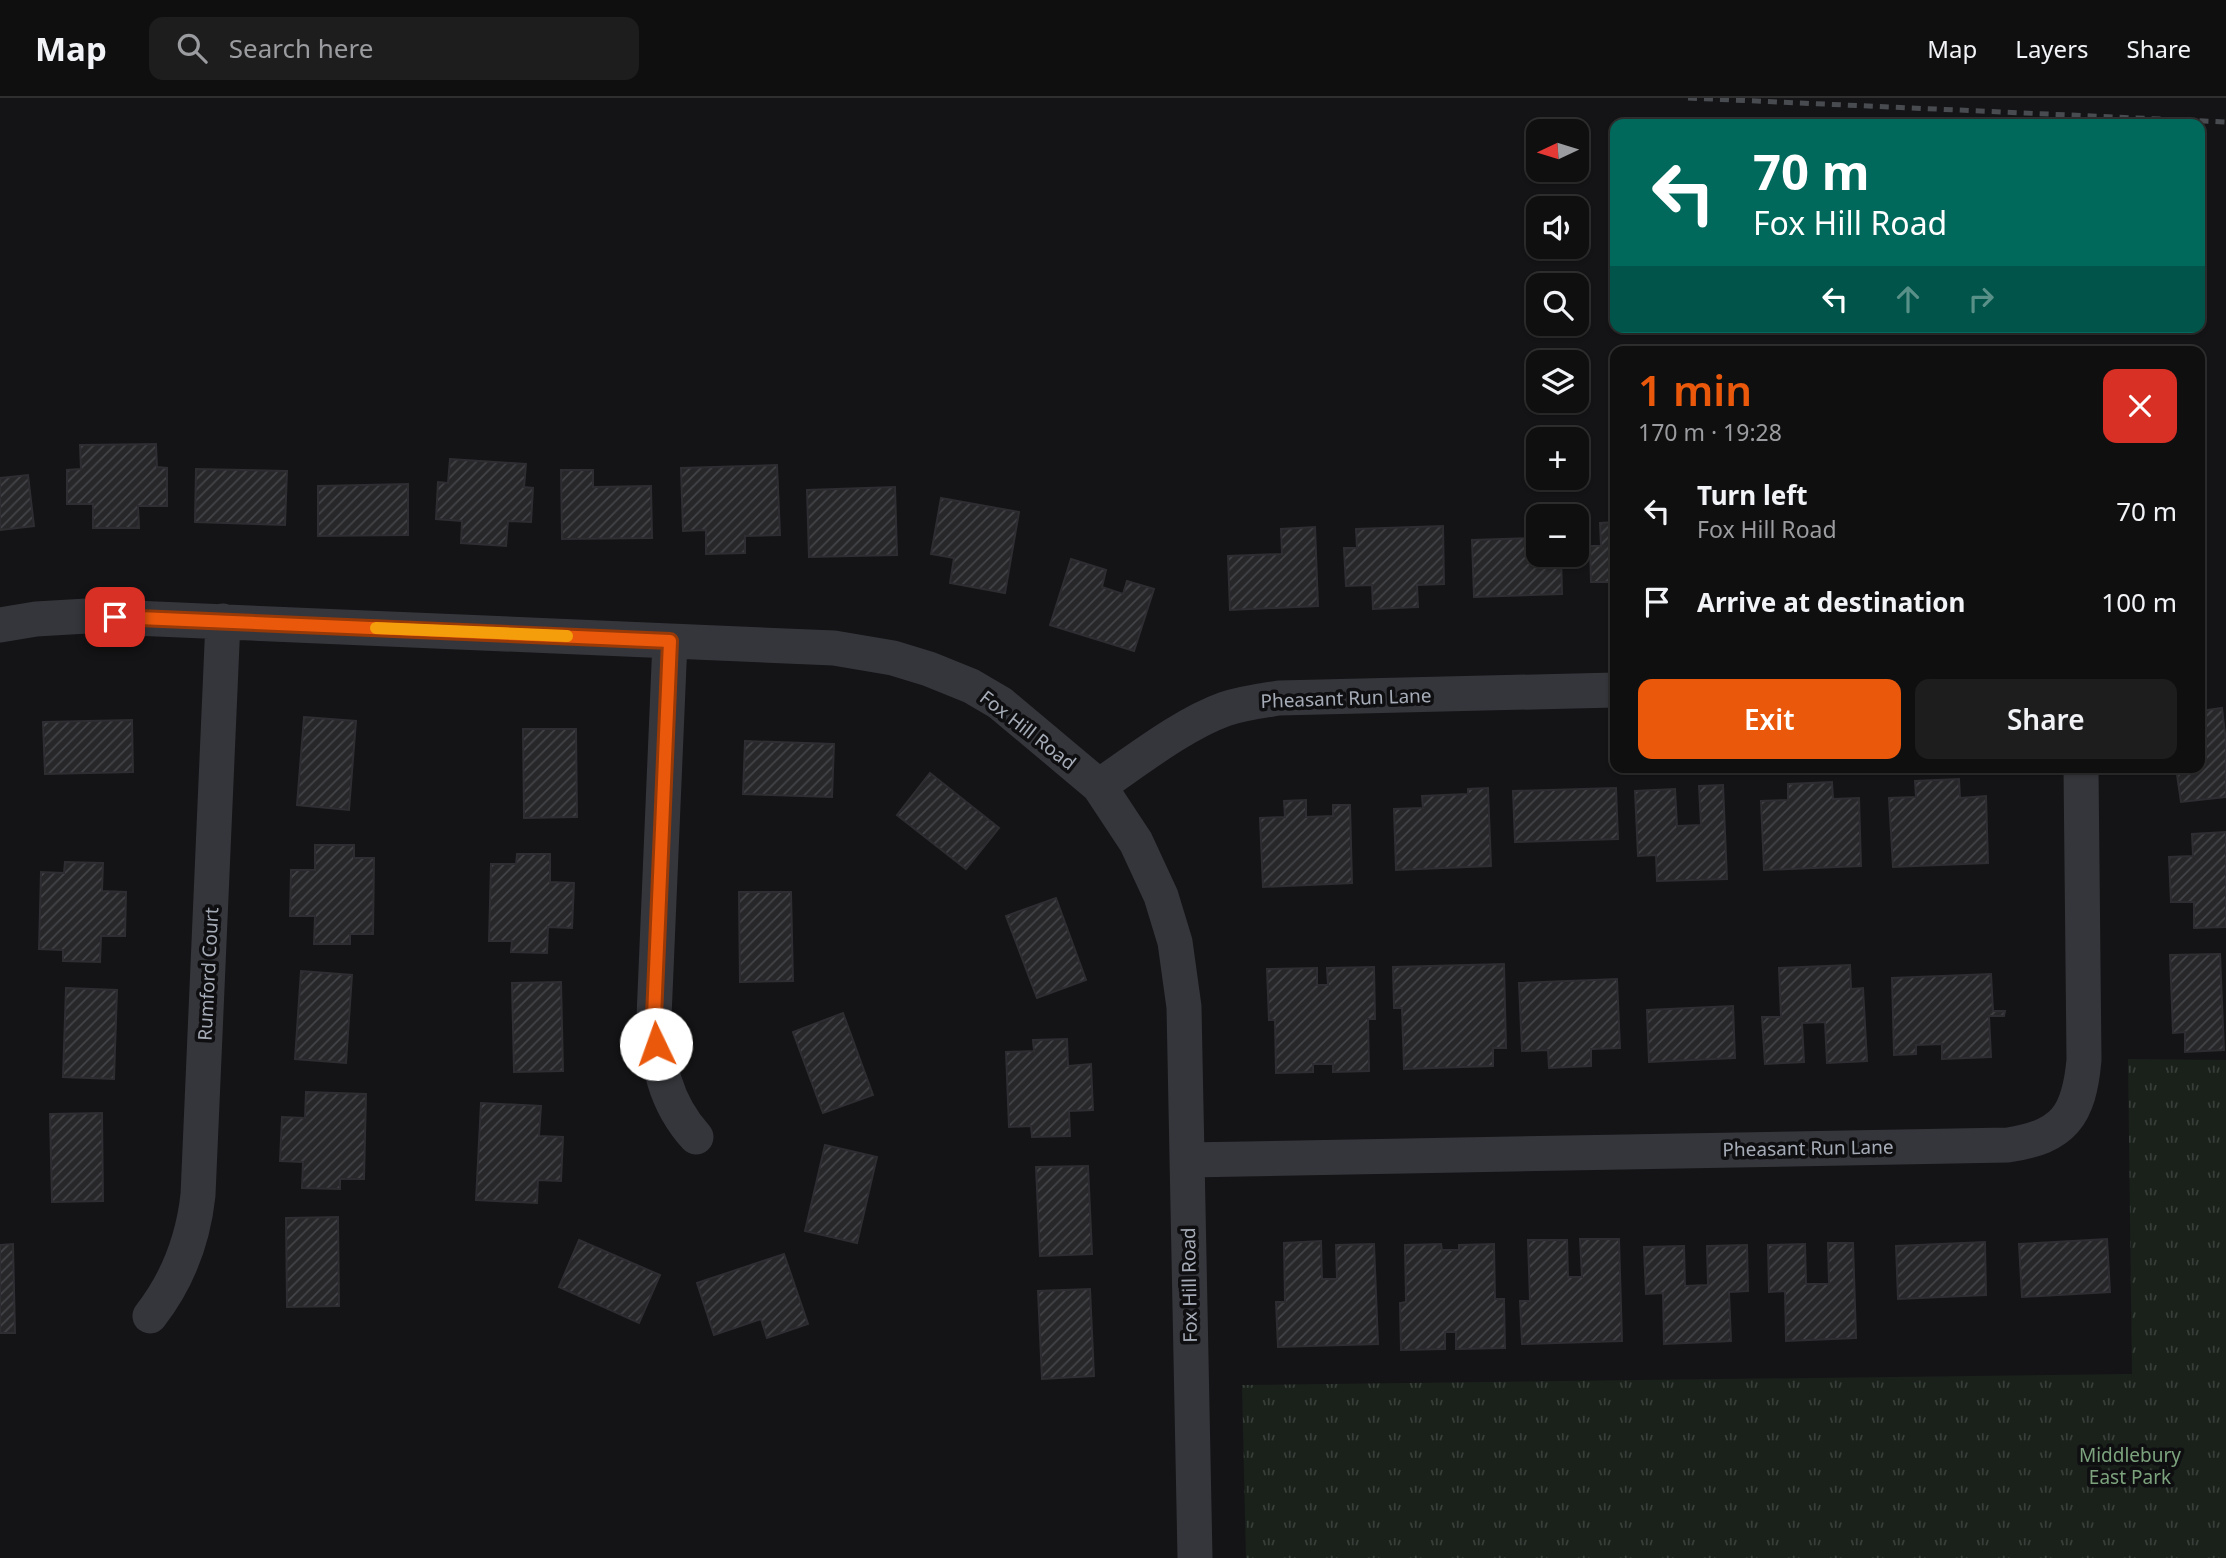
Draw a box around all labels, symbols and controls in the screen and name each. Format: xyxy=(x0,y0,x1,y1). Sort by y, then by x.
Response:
search box xyxy=(149,17,639,80)
text: Map xyxy=(35,26,107,71)
icon: search xyxy=(173,29,211,67)
text: Search here xyxy=(229,30,373,66)
text: Map xyxy=(1927,32,1977,65)
text: Layers xyxy=(2015,32,2089,65)
text: Share xyxy=(2127,32,2191,65)
north arrow xyxy=(1526,119,1589,182)
map controls xyxy=(1526,119,1589,567)
text: 70 m xyxy=(1753,138,1870,204)
icon: left xyxy=(1638,147,1729,238)
button: sound xyxy=(1526,196,1589,259)
text: Fox Hill Road xyxy=(1753,201,1947,244)
button: search xyxy=(1526,273,1589,336)
icon: left xyxy=(1816,280,1854,318)
icon: ahead xyxy=(1889,280,1927,318)
icon: right xyxy=(1962,280,2000,318)
button: layers xyxy=(1526,350,1589,413)
text: 1 min xyxy=(1638,361,1752,418)
button: close xyxy=(2103,369,2177,443)
text: 170 m · 19:28 xyxy=(1638,416,1782,448)
button: + xyxy=(1526,427,1589,490)
text: Turn left xyxy=(1697,477,1808,513)
icon: left xyxy=(1638,492,1676,530)
text: 70 m xyxy=(2116,493,2177,529)
button: − xyxy=(1526,504,1589,567)
text: Fox Hill Road xyxy=(1697,513,1837,545)
icon: arrive xyxy=(1638,583,1676,621)
text: Arrive at destination xyxy=(1697,584,1966,620)
text: 100 m xyxy=(2101,584,2177,620)
pin xyxy=(85,587,145,647)
icon: arrive xyxy=(96,598,134,636)
button: Exit xyxy=(1638,679,1901,759)
button: Share xyxy=(1915,679,2177,759)
street label: Pheasant Run Lane xyxy=(1260,682,1432,714)
street label: Fox Hill Road xyxy=(975,684,1081,776)
street label: Rumford Court xyxy=(192,907,224,1041)
position arrow xyxy=(619,1007,693,1081)
street label: Pheasant Run Lane xyxy=(1722,1134,1894,1162)
street label: Fox Hill Road xyxy=(1175,1227,1203,1343)
park label: Middlebury East Park xyxy=(2079,1442,2181,1490)

